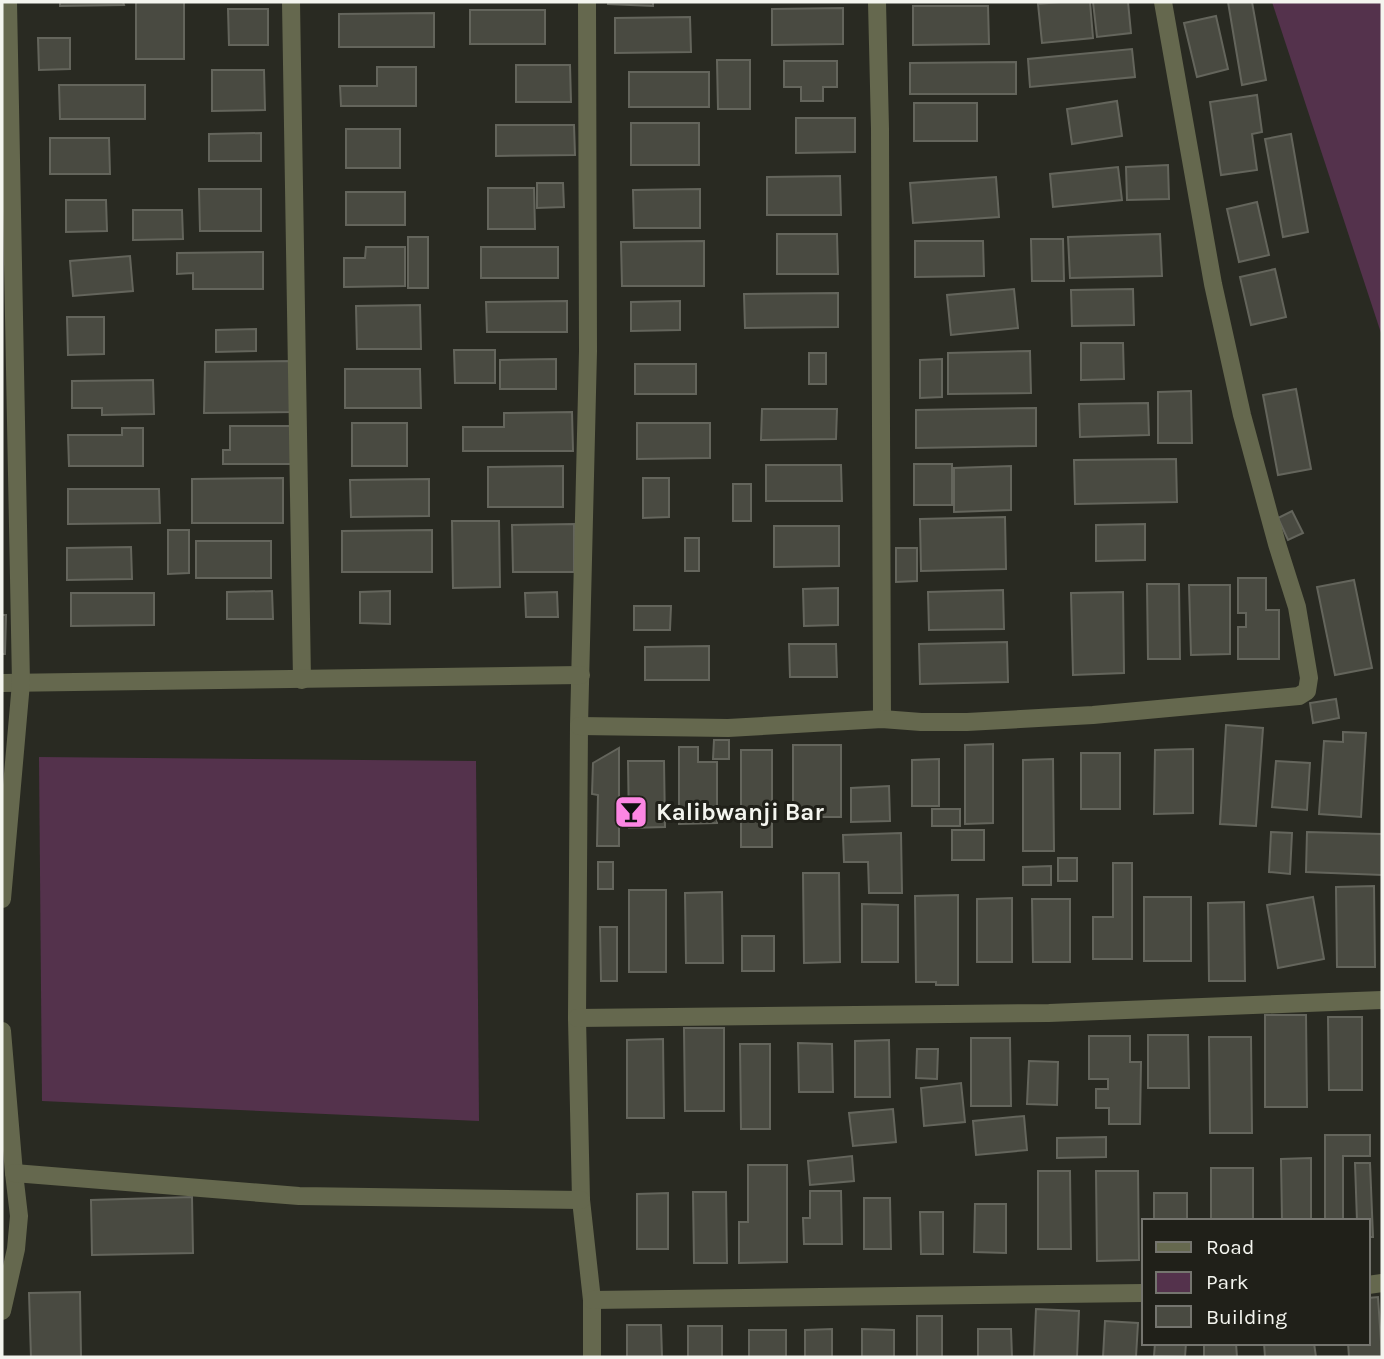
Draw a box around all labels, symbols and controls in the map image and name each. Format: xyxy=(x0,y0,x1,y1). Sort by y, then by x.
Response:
bar icon: Kalibwanji Bar xyxy=(612,793,650,831)
place label: Kalibwanji Bar xyxy=(656,798,824,826)
legend xyxy=(1142,1219,1370,1345)
text: Road xyxy=(1206,1235,1254,1259)
text: Park xyxy=(1206,1270,1249,1294)
text: Building xyxy=(1206,1305,1287,1329)

